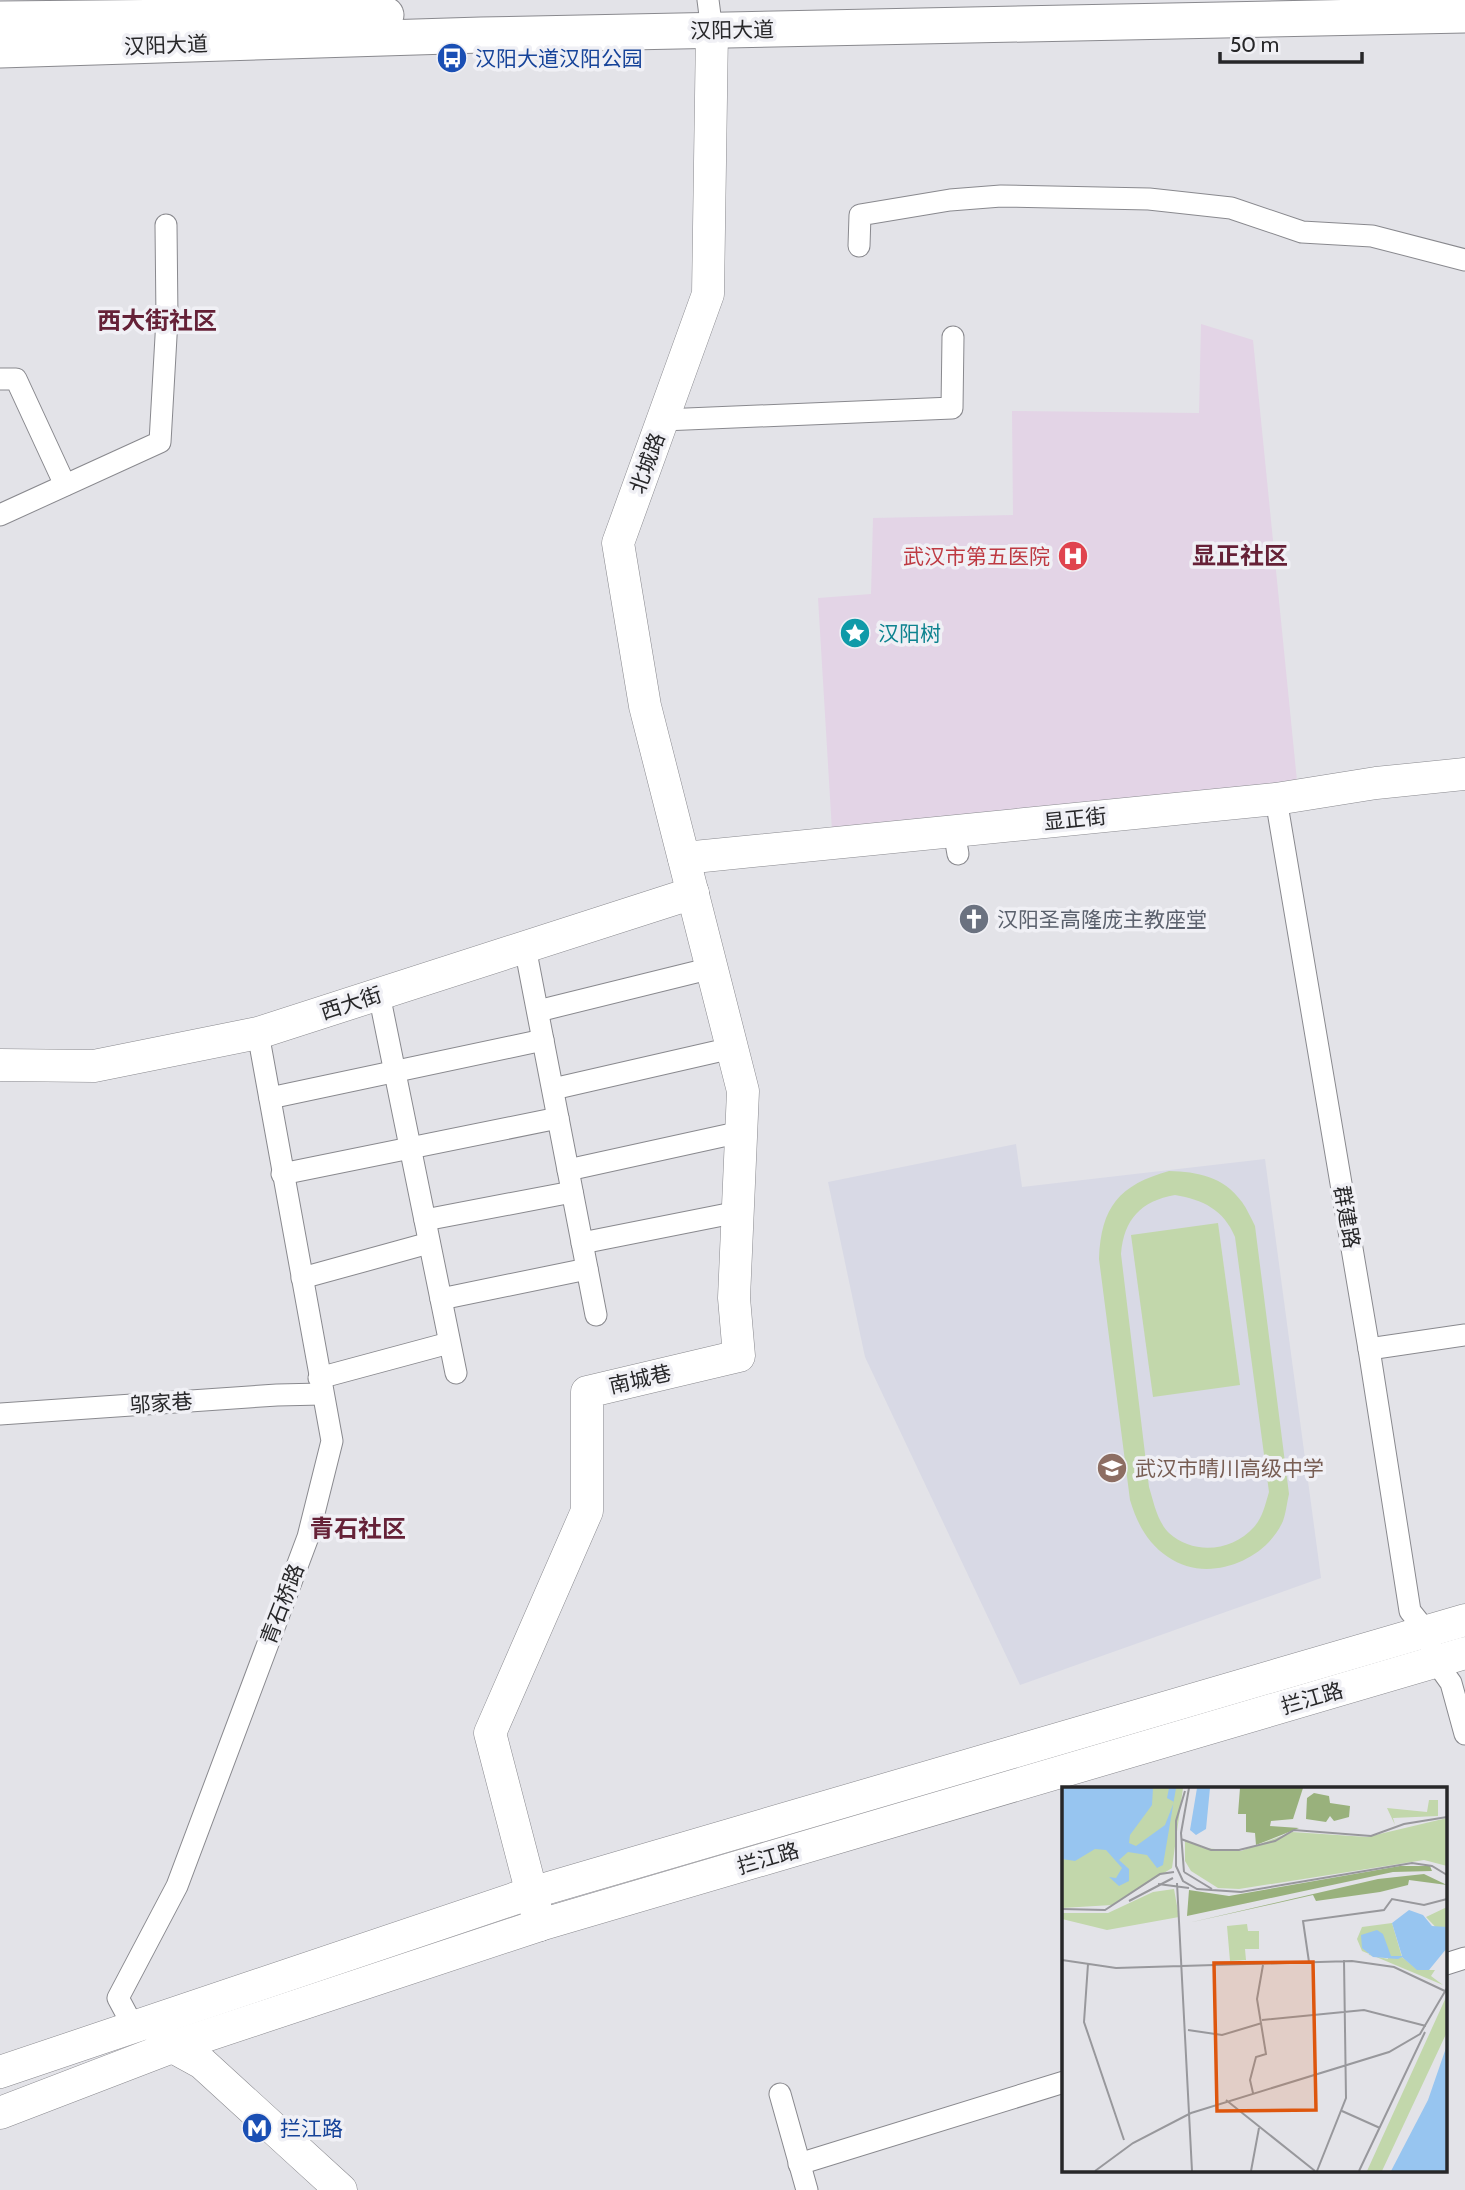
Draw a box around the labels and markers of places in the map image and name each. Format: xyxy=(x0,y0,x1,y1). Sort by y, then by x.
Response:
bus stop icon: 汉阳大道汉阳公园 xyxy=(435,41,469,75)
place label: 汉阳大道汉阳公园 xyxy=(475,46,643,71)
hospital icon: 武汉市第五医院 xyxy=(1056,539,1090,573)
place label: 武汉市第五医院 xyxy=(903,544,1050,569)
place icon: 汉阳树 xyxy=(838,616,872,650)
place label: 汉阳树 xyxy=(878,621,941,646)
church icon: 汉阳圣高隆庞主教座堂 xyxy=(957,902,991,936)
place label: 汉阳圣高隆庞主教座堂 xyxy=(997,907,1207,932)
school or university icon: 武汉市晴川高级中学 xyxy=(1095,1451,1129,1485)
place label: 武汉市晴川高级中学 xyxy=(1135,1456,1324,1481)
metro station icon: 拦江路 xyxy=(240,2111,274,2145)
place label: 拦江路 xyxy=(280,2116,343,2141)

